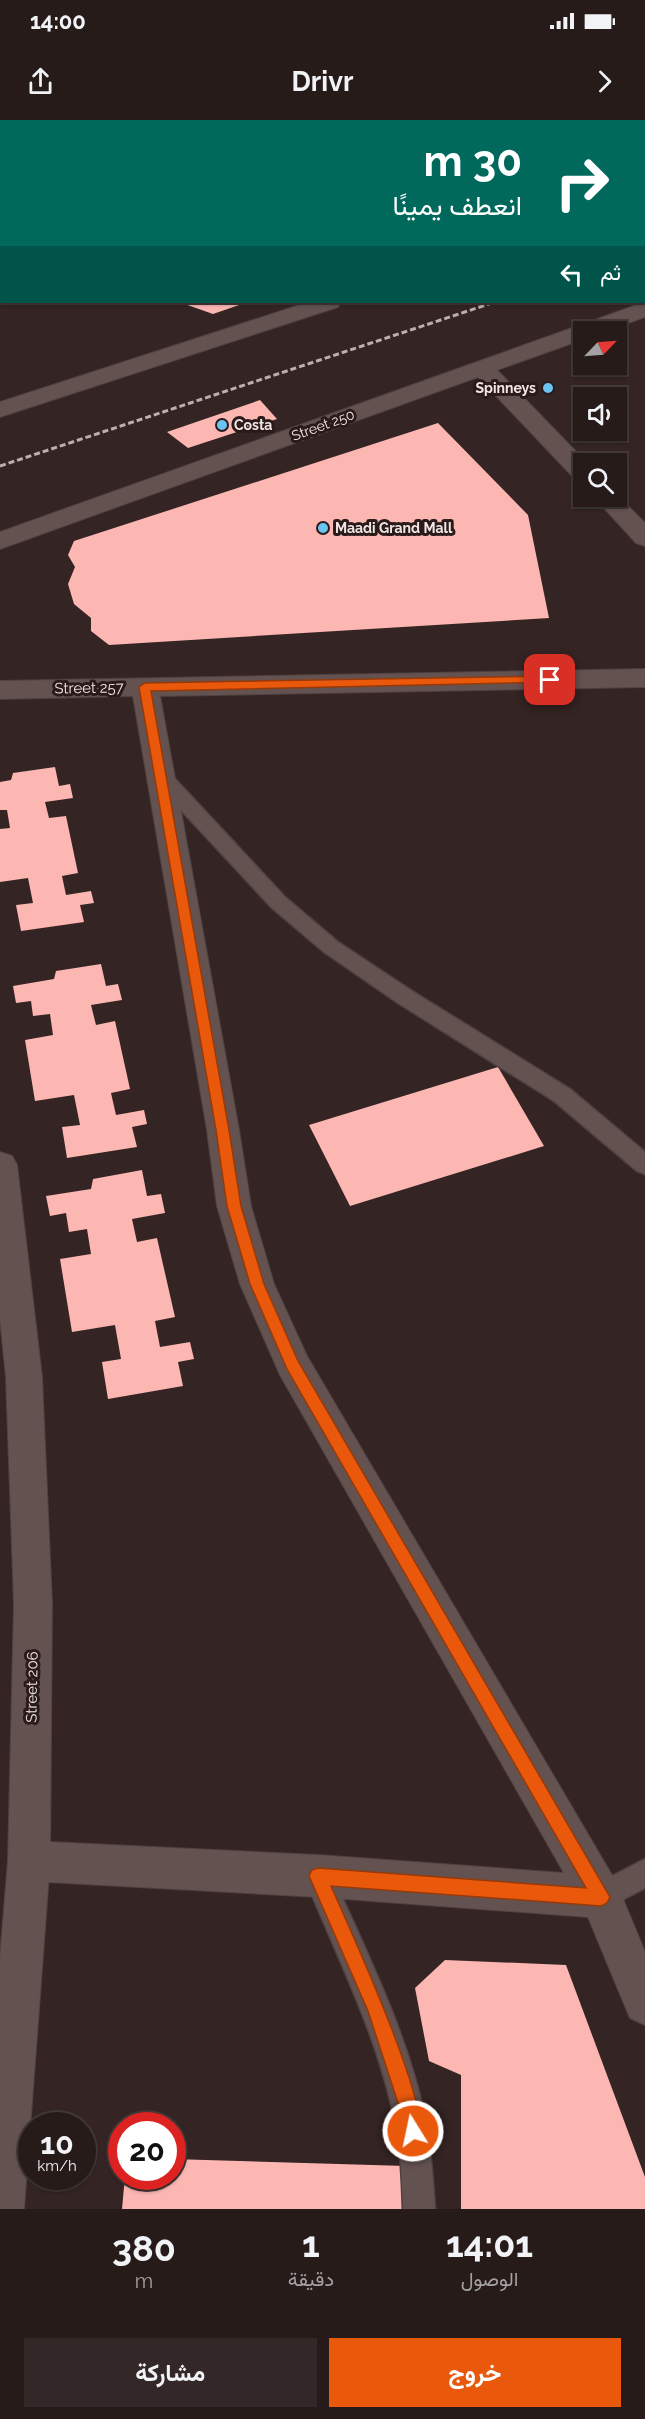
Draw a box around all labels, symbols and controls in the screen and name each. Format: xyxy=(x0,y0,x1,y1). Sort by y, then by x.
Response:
text: 14:00 xyxy=(30,8,86,34)
icon: share xyxy=(24,65,57,98)
icon: forward xyxy=(588,65,621,98)
text: Drivr xyxy=(292,66,353,97)
text: 30 m xyxy=(424,137,522,186)
icon: right xyxy=(543,144,621,222)
text: انعطف يمينًا xyxy=(393,190,522,221)
icon: left xyxy=(555,258,588,291)
text: ثم xyxy=(600,259,621,285)
north arrow xyxy=(573,321,627,375)
map controls xyxy=(573,321,627,507)
place label: Spinneys xyxy=(476,380,536,396)
marker: Spinneys xyxy=(541,381,555,395)
button: sound xyxy=(573,387,627,441)
street label: Street 250 xyxy=(289,406,357,444)
place label: Costa xyxy=(234,417,272,433)
marker: Costa xyxy=(215,418,229,432)
button: search xyxy=(573,453,627,507)
place label: Maadi Grand Mall xyxy=(335,520,453,536)
marker: Maadi Grand Mall xyxy=(316,521,330,535)
pin xyxy=(524,654,575,705)
icon: arrive xyxy=(533,663,566,696)
street label: Street 257 xyxy=(54,678,124,698)
street label: Street 206 xyxy=(22,1651,42,1723)
position arrow xyxy=(381,2099,445,2163)
speed limit sign: 20 xyxy=(108,2112,186,2190)
text: 10 xyxy=(40,2126,74,2161)
text: km/h xyxy=(37,2157,77,2175)
text: 1 xyxy=(302,2223,320,2265)
text: 14:01 xyxy=(446,2223,533,2265)
text: 380 xyxy=(112,2227,176,2269)
text: دقيقة xyxy=(288,2267,334,2291)
text: الوصول xyxy=(461,2267,518,2291)
text: m xyxy=(135,2269,153,2293)
button: مشاركة xyxy=(24,2338,317,2407)
button: خروج xyxy=(329,2338,621,2407)

